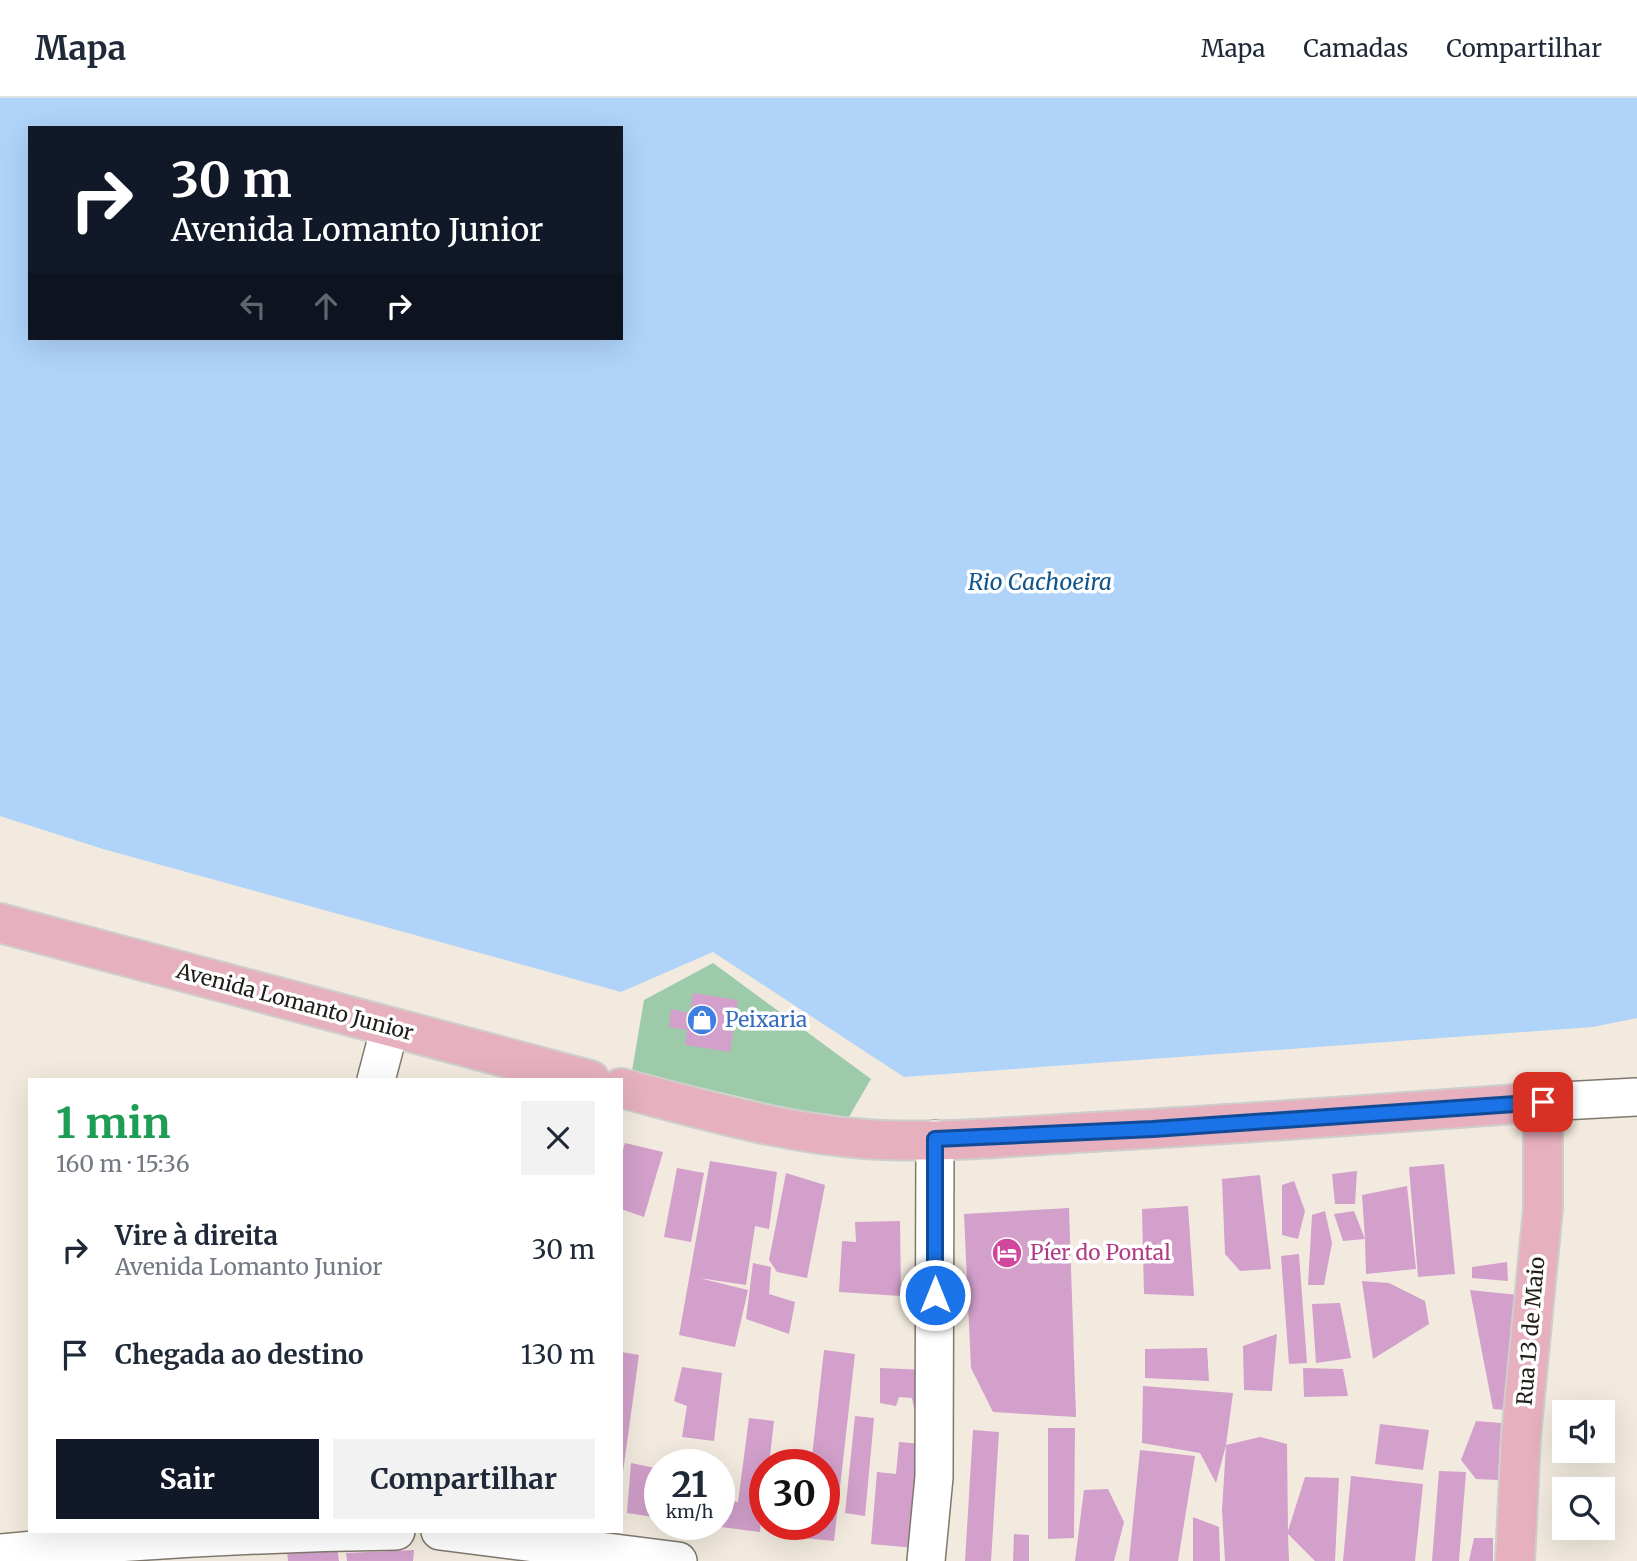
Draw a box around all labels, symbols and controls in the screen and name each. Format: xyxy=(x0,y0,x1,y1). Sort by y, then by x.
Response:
text: Mapa xyxy=(35,28,126,69)
text: Mapa xyxy=(1201,33,1265,64)
text: Camadas xyxy=(1303,33,1408,64)
text: Compartilhar xyxy=(1446,33,1602,64)
text: 30 m xyxy=(171,149,292,210)
icon: right xyxy=(56,154,147,245)
text: Avenida Lomanto Junior xyxy=(171,210,543,250)
icon: left xyxy=(234,287,272,325)
icon: ahead xyxy=(307,287,345,325)
icon: right xyxy=(380,287,418,325)
water label: Rio Cachoeira xyxy=(968,567,1112,596)
street label: Avenida Lomanto Junior xyxy=(173,957,417,1046)
shop icon: Peixaria xyxy=(685,1003,719,1037)
place label: Peixaria xyxy=(725,1006,807,1033)
pin xyxy=(1513,1072,1573,1132)
icon: arrive xyxy=(1524,1083,1562,1121)
text: 1 min xyxy=(56,1097,170,1149)
button: close xyxy=(521,1101,595,1175)
text: 160 m · 15:36 xyxy=(56,1149,190,1178)
text: Vire à direita xyxy=(115,1219,278,1252)
icon: right xyxy=(56,1231,94,1269)
text: 30 m xyxy=(532,1233,595,1266)
hotel icon: Píer do Pontal xyxy=(990,1236,1024,1270)
place label: Píer do Pontal xyxy=(1030,1239,1171,1266)
text: Avenida Lomanto Junior xyxy=(115,1252,383,1281)
street label: Rua 13 de Maio xyxy=(1511,1255,1550,1407)
position arrow xyxy=(898,1258,972,1332)
icon: arrive xyxy=(56,1336,94,1374)
text: Chegada ao destino xyxy=(115,1338,364,1371)
text: 130 m xyxy=(521,1338,595,1371)
map controls xyxy=(1552,1400,1615,1540)
button: sound xyxy=(1552,1400,1615,1463)
button: Sair xyxy=(56,1439,319,1519)
button: Compartilhar xyxy=(333,1439,595,1519)
speed limit sign: 30 xyxy=(749,1449,840,1540)
text: 21 xyxy=(672,1463,707,1507)
button: search xyxy=(1552,1477,1615,1540)
text: km/h xyxy=(666,1500,713,1523)

